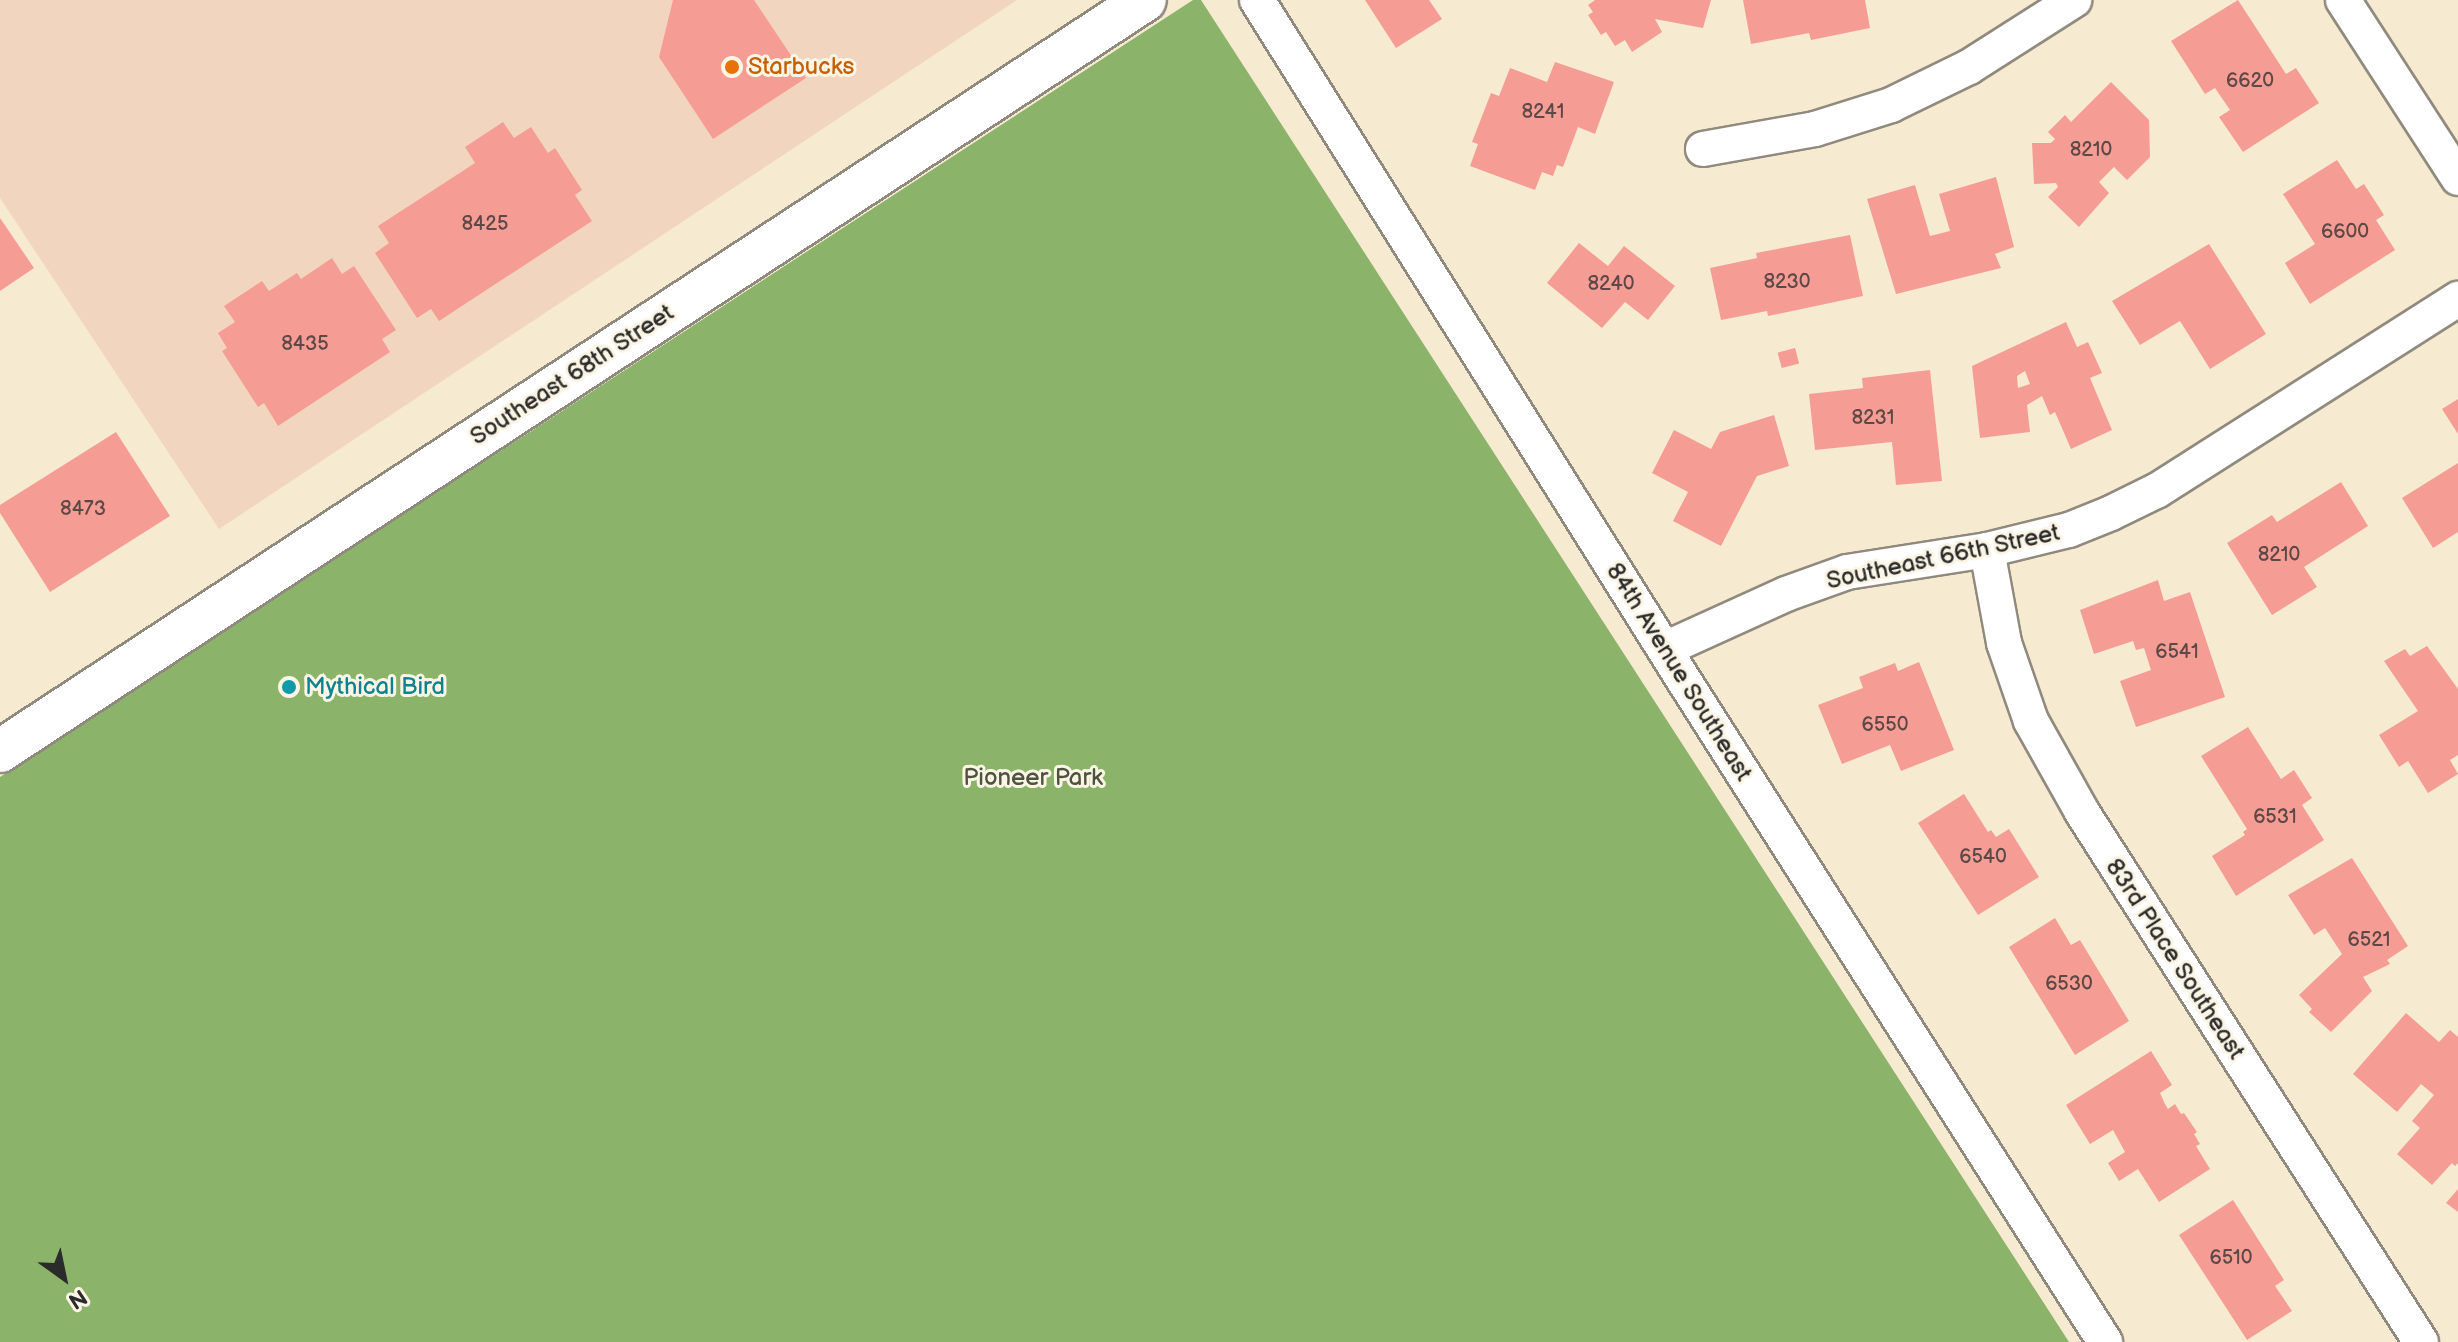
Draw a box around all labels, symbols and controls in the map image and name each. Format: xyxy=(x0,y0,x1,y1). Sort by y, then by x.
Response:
place label: Starbucks xyxy=(748,53,854,81)
marker: Starbucks xyxy=(723,58,741,76)
house number: 6620 xyxy=(2226,69,2274,93)
house number: 8241 xyxy=(1521,100,1565,124)
house number: 8210 xyxy=(2070,138,2112,162)
house number: 8425 xyxy=(461,212,509,236)
house number: 6600 xyxy=(2321,220,2369,244)
house number: 8230 xyxy=(1763,270,1811,294)
house number: 8240 xyxy=(1587,272,1635,296)
street label: Southeast 68th Street xyxy=(465,298,679,452)
house number: 8435 xyxy=(281,332,329,356)
house number: 8231 xyxy=(1851,406,1895,430)
house number: 8473 xyxy=(60,497,106,521)
street label: Southeast 66th Street xyxy=(1824,518,2062,596)
house number: 8210 xyxy=(2258,543,2300,567)
street label: 84th Avenue Southeast xyxy=(1600,558,1758,786)
house number: 6541 xyxy=(2155,640,2199,664)
place label: Mythical Bird xyxy=(305,673,445,701)
marker: Mythical Bird xyxy=(280,678,298,696)
house number: 6550 xyxy=(1862,713,1908,737)
park label: Pioneer Park xyxy=(963,764,1103,792)
house number: 6531 xyxy=(2253,805,2297,829)
house number: 6540 xyxy=(1959,845,2007,869)
street label: 83rd Place Southeast xyxy=(2099,853,2251,1065)
house number: 6521 xyxy=(2348,928,2390,952)
house number: 6530 xyxy=(2045,972,2093,996)
north arrow xyxy=(24,1238,104,1318)
house number: 6510 xyxy=(2209,1246,2253,1270)
text: N xyxy=(63,1283,92,1314)

